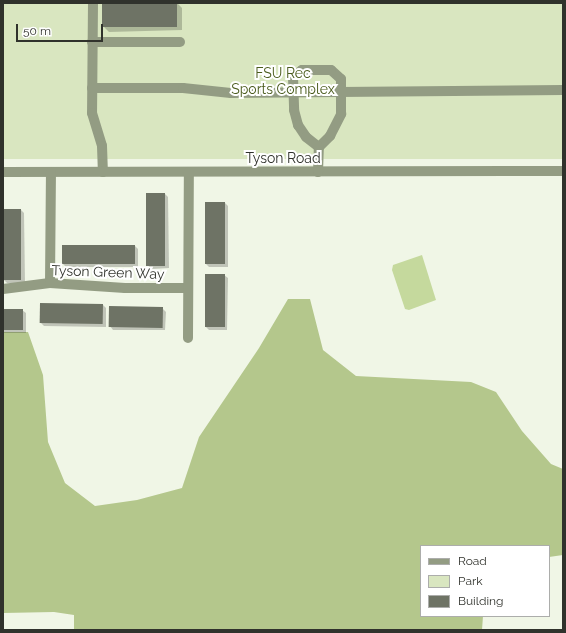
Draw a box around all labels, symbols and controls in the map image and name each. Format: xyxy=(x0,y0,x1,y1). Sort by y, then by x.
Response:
scale bar xyxy=(18,16,105,42)
text: 50 m xyxy=(23,24,51,38)
park label: FSU Rec Sports Complex xyxy=(231,65,335,98)
street label: Tyson Road xyxy=(245,150,321,166)
street label: Tyson Green Way xyxy=(51,262,165,282)
legend xyxy=(420,545,550,617)
text: Road xyxy=(458,554,487,568)
text: Park xyxy=(458,574,483,588)
text: Building xyxy=(458,594,504,608)

